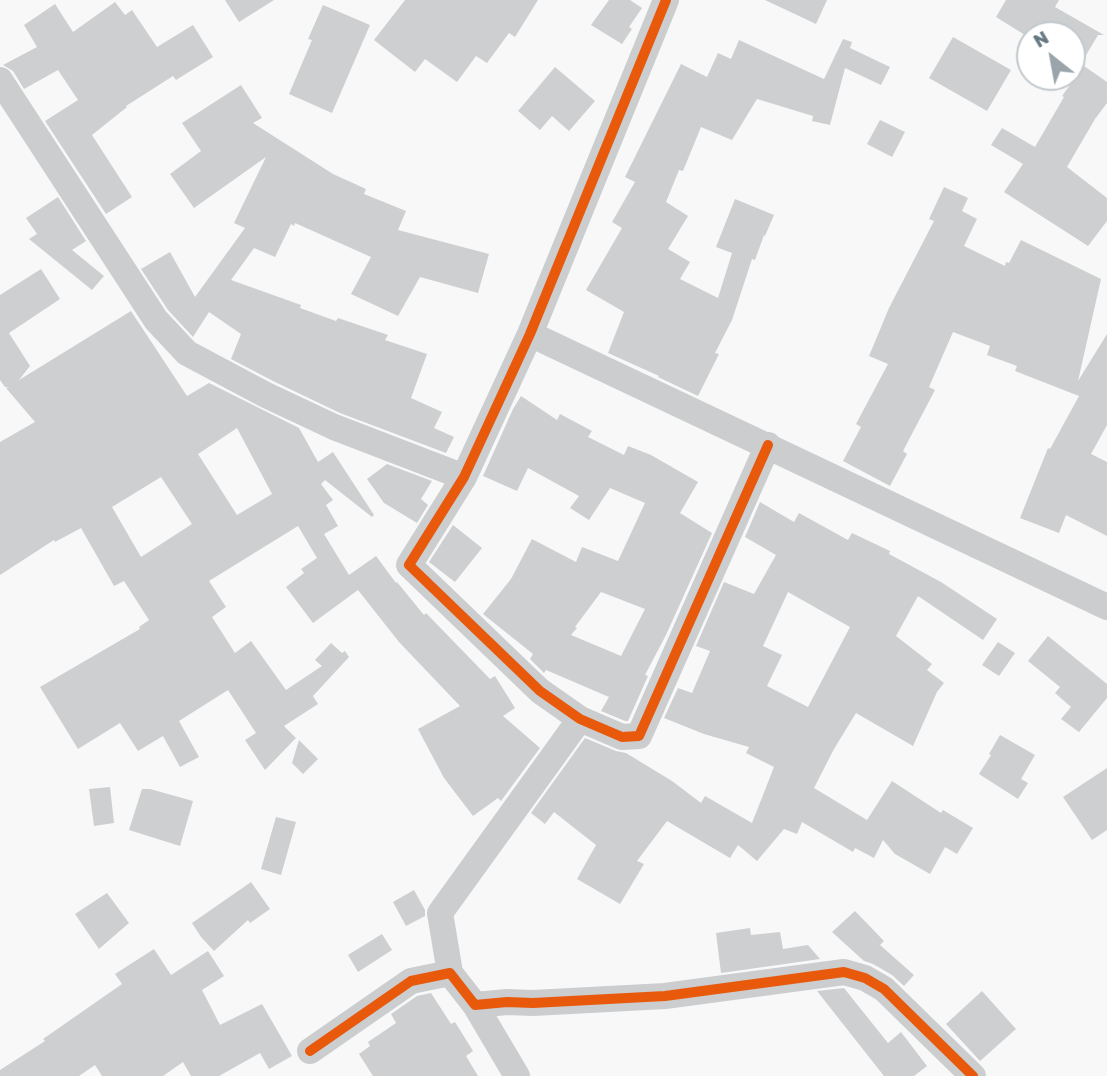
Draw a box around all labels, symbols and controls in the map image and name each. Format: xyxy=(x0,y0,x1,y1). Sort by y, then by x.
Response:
north arrow xyxy=(1016,21,1086,91)
text: N xyxy=(1029,26,1053,53)

